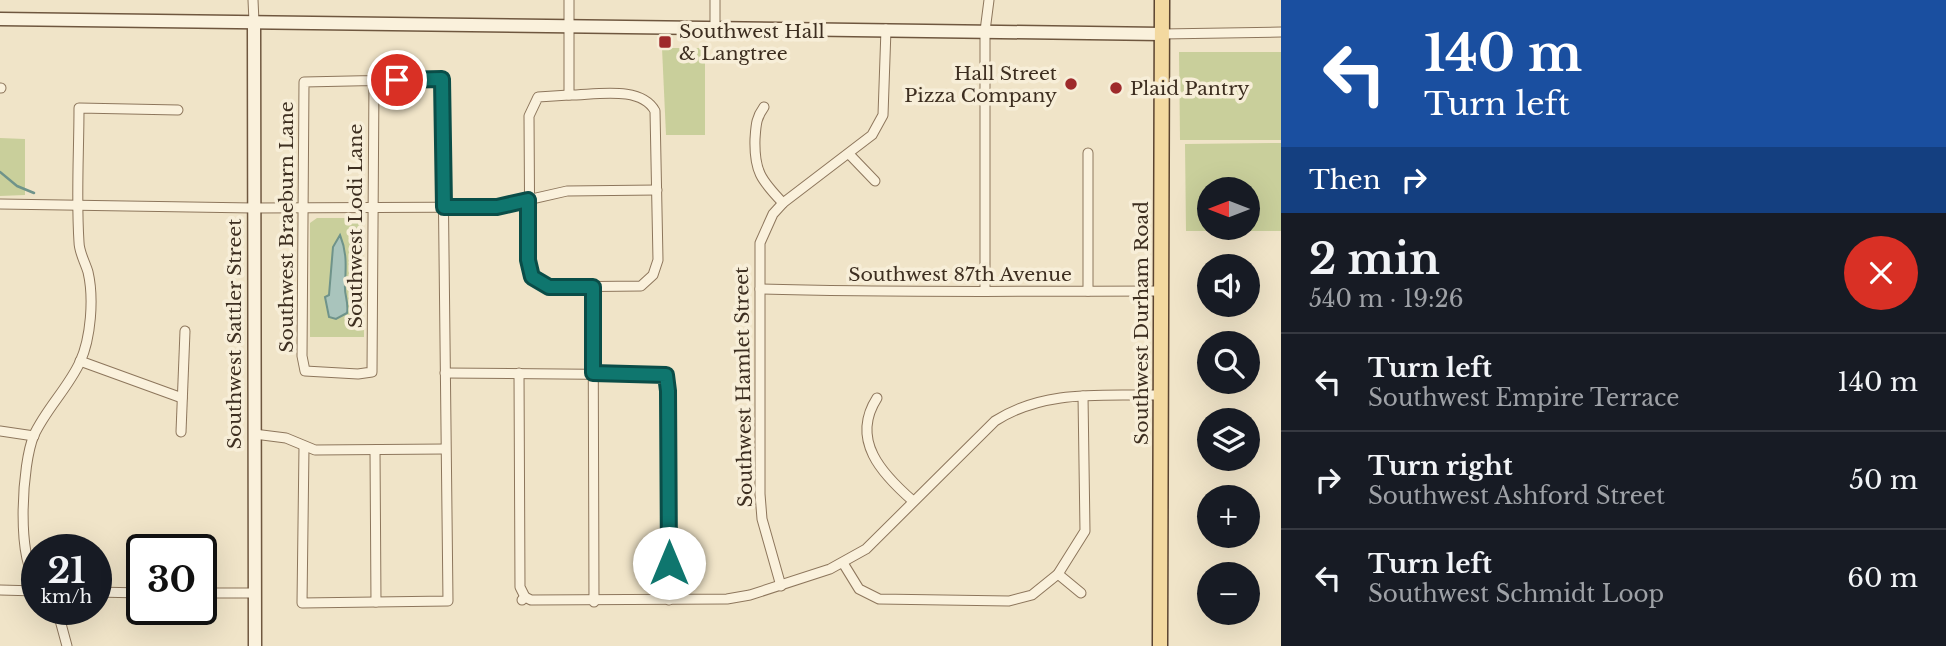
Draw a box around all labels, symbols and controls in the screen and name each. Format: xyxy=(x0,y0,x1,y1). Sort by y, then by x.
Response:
place label: Southwest Hall & Langtree xyxy=(679,20,825,65)
text: 140 m xyxy=(1424,23,1582,84)
icon: left xyxy=(1309,28,1400,119)
marker: Southwest Hall & Langtree xyxy=(657,34,673,50)
pin xyxy=(367,50,427,110)
icon: arrive xyxy=(378,61,416,99)
place label: Hall Street Pizza Company xyxy=(904,62,1058,107)
marker: Hall Street Pizza Company xyxy=(1063,76,1079,92)
place label: Plaid Pantry xyxy=(1130,77,1249,100)
marker: Plaid Pantry xyxy=(1108,80,1124,96)
text: Turn left xyxy=(1424,84,1570,124)
street label: Southwest Braeburn Lane xyxy=(275,101,298,353)
street label: Southwest Lodi Lane xyxy=(344,124,367,328)
icon: right xyxy=(1395,161,1433,199)
text: Then xyxy=(1309,164,1381,196)
north arrow xyxy=(1197,177,1260,240)
map controls xyxy=(1197,177,1260,625)
street label: Southwest Durham Road xyxy=(1130,201,1153,445)
street label: Southwest Sattler Street xyxy=(223,218,246,449)
text: 2 min xyxy=(1309,233,1440,285)
button: close xyxy=(1844,236,1918,310)
button: sound xyxy=(1197,254,1260,317)
street label: Southwest 87th Avenue xyxy=(848,263,1072,286)
street label: Southwest Hamlet Street xyxy=(730,266,757,507)
text: 540 m · 19:26 xyxy=(1309,285,1464,313)
button: search xyxy=(1197,331,1260,394)
text: Turn left xyxy=(1368,352,1492,384)
icon: left xyxy=(1309,363,1347,401)
text: 140 m xyxy=(1837,366,1918,398)
text: Southwest Empire Terrace xyxy=(1368,384,1679,412)
button: layers xyxy=(1197,408,1260,471)
text: Turn right xyxy=(1368,450,1513,482)
icon: right xyxy=(1309,461,1347,499)
text: 50 m xyxy=(1849,464,1918,496)
text: Southwest Ashford Street xyxy=(1368,482,1665,510)
button: + xyxy=(1197,485,1260,548)
position arrow xyxy=(632,526,706,600)
speed limit sign: 30 xyxy=(126,534,217,625)
text: Turn left xyxy=(1368,548,1492,580)
text: 21 xyxy=(47,549,86,592)
icon: left xyxy=(1309,559,1347,597)
button: − xyxy=(1197,562,1260,625)
text: 60 m xyxy=(1847,562,1918,594)
text: Southwest Schmidt Loop xyxy=(1368,580,1664,608)
text: km/h xyxy=(41,586,92,608)

